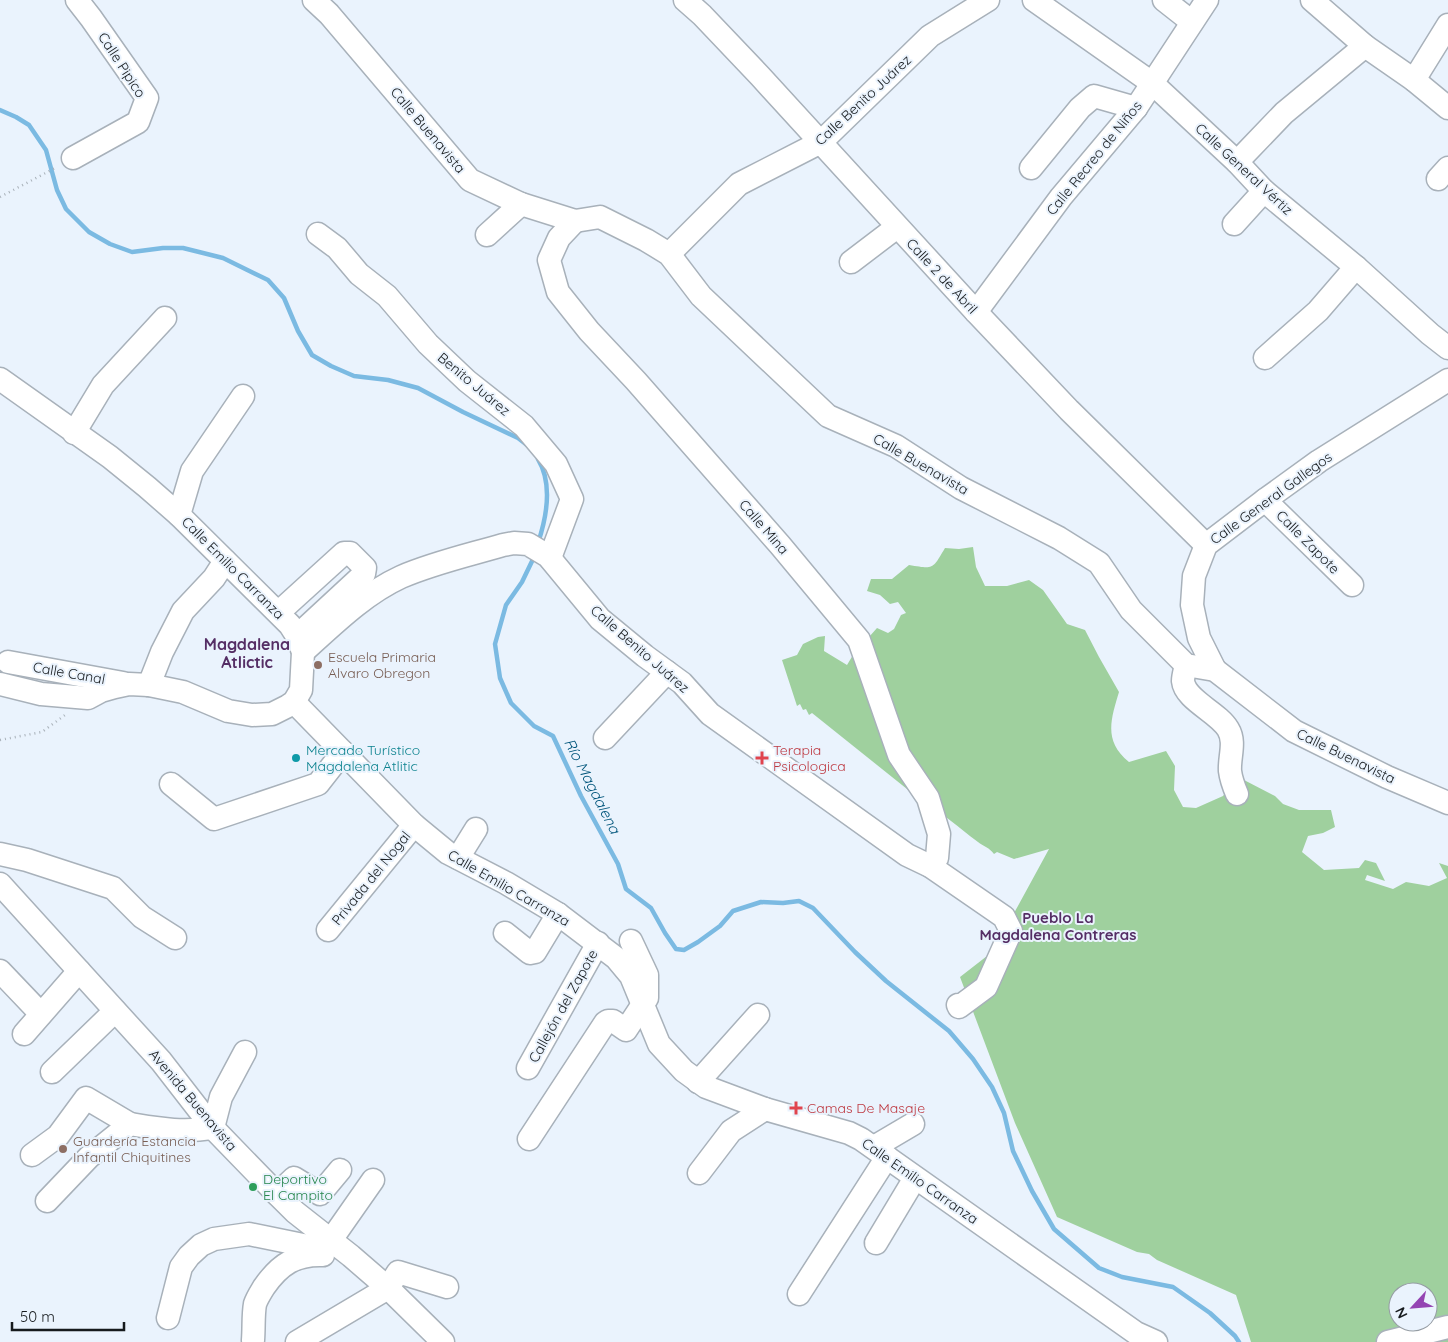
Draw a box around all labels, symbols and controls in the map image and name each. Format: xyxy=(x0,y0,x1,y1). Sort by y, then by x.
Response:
street label: Calle Pipico xyxy=(94,29,150,101)
street label: Calle Benito Juárez xyxy=(811,51,915,149)
street label: Calle Buenavista xyxy=(387,83,469,177)
street label: Calle Recreo de Niños xyxy=(1042,97,1146,219)
street label: Calle General Vértiz xyxy=(1191,119,1297,219)
street label: Calle 2 de Abril xyxy=(902,235,982,317)
street label: Benito Juárez xyxy=(434,348,514,420)
street label: Calle Buenavista xyxy=(870,429,972,499)
street label: Calle General Gallegos xyxy=(1207,448,1335,548)
street label: Calle Mina xyxy=(735,496,793,558)
street label: Calle Zapote xyxy=(1272,506,1344,578)
street label: Calle Emilio Carranza xyxy=(178,513,288,623)
street label: Calle Benito Juárez xyxy=(587,601,693,697)
district label: Magdalena Atlictic xyxy=(204,634,290,672)
place label: Escuela Primaria Alvaro Obregon xyxy=(328,648,436,682)
street label: Calle Canal xyxy=(31,658,107,688)
marker: Escuela Primaria Alvaro Obregon xyxy=(312,659,324,671)
street label: Calle Buenavista xyxy=(1294,724,1398,788)
water label: Río Magdalena xyxy=(560,735,625,838)
place label: Mercado Turístico Magdalena Atlitic xyxy=(306,741,420,775)
place label: Terapia Psicologica xyxy=(773,741,846,775)
marker: Terapia Psicologica xyxy=(755,751,769,765)
marker: Mercado Turístico Magdalena Atlitic xyxy=(290,752,302,764)
street label: Privada del Nogal xyxy=(328,827,414,929)
street label: Calle Emilio Carranza xyxy=(445,846,573,930)
district label: Pueblo La Magdalena Contreras xyxy=(980,908,1136,944)
street label: Callejón del Zapote xyxy=(524,946,602,1066)
street label: Avenida Buenavista xyxy=(145,1045,241,1155)
place label: Camas De Masaje xyxy=(807,1099,925,1117)
marker: Camas De Masaje xyxy=(789,1101,803,1115)
place label: Guardería Estancia Infantil Chiquitines xyxy=(73,1132,196,1166)
street label: Calle Emilio Carranza xyxy=(858,1134,982,1228)
marker: Guardería Estancia Infantil Chiquitines xyxy=(57,1143,69,1155)
place label: Deportivo El Campito xyxy=(263,1170,333,1204)
marker: Deportivo El Campito xyxy=(247,1181,259,1193)
north arrow xyxy=(1388,1282,1438,1332)
scale bar xyxy=(12,1300,125,1332)
text: N xyxy=(1391,1304,1412,1321)
text: 50 m xyxy=(20,1307,55,1326)

